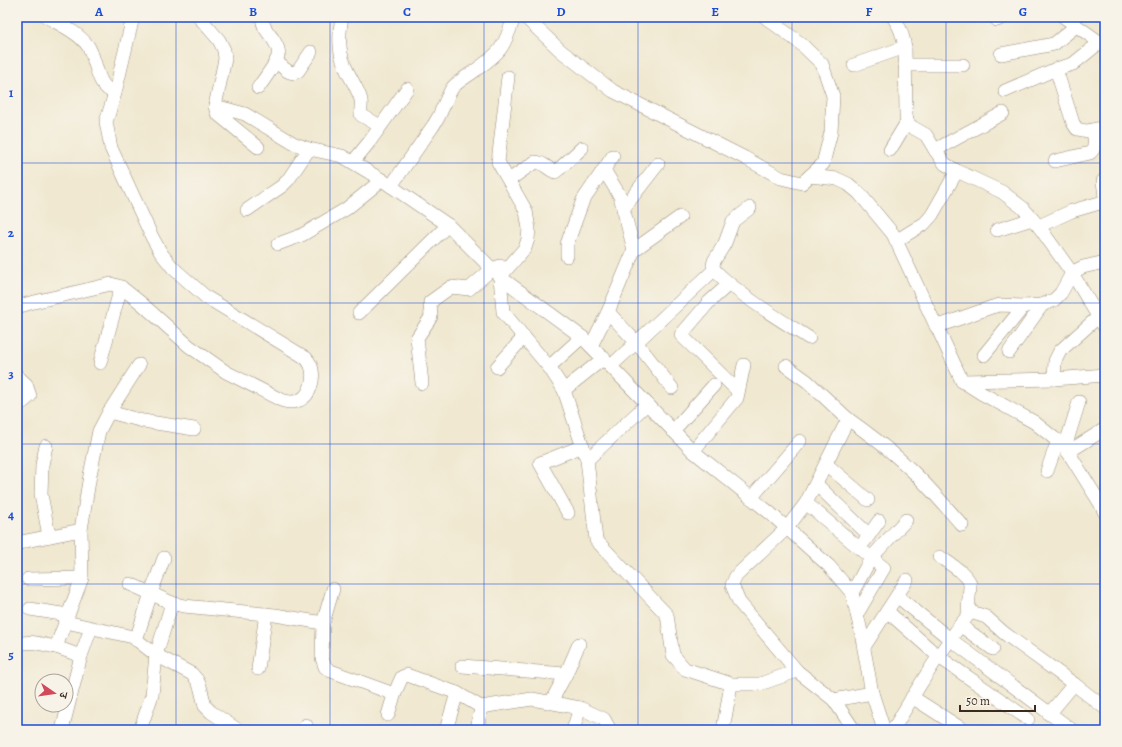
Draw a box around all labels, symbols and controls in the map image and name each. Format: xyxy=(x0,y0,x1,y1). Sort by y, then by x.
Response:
text: A xyxy=(94,3,104,20)
text: B xyxy=(249,3,257,20)
text: C xyxy=(403,3,411,20)
text: D xyxy=(556,3,566,20)
text: E xyxy=(711,3,719,20)
text: F xyxy=(866,3,873,20)
text: G xyxy=(1019,3,1027,20)
text: 1 xyxy=(9,84,14,101)
text: 2 xyxy=(8,224,15,241)
text: 3 xyxy=(8,365,14,382)
text: 4 xyxy=(8,506,14,523)
text: 5 xyxy=(8,646,14,663)
north arrow xyxy=(34,673,74,713)
scale bar xyxy=(960,687,1035,713)
text: उ xyxy=(55,690,71,701)
text: 50 m xyxy=(966,693,990,709)

